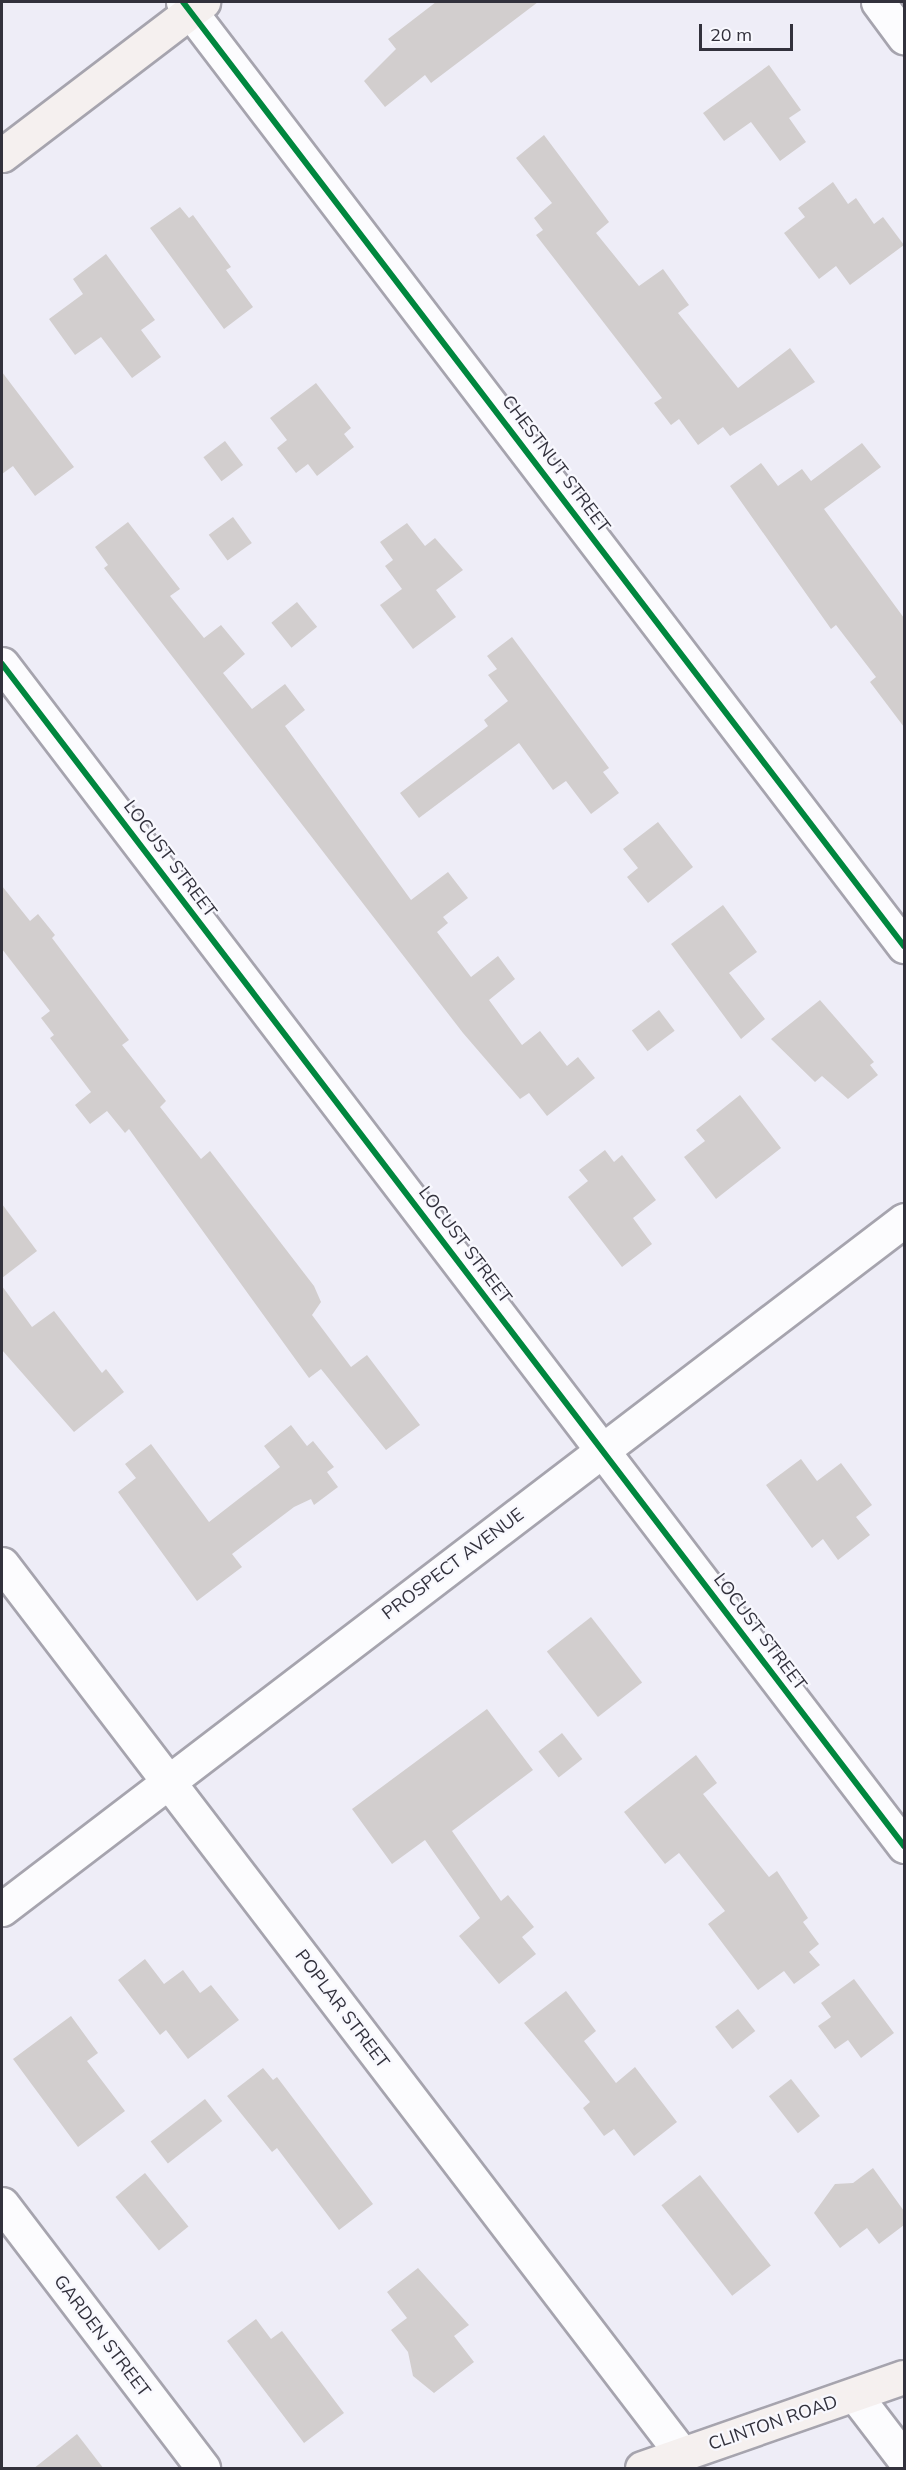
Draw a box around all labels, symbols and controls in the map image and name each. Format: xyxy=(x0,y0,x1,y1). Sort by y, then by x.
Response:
scale bar xyxy=(702,12,796,50)
text: 20 m xyxy=(710,23,752,46)
street label: CHESTNUT STREET xyxy=(497,391,615,537)
street label: LOCUST STREET xyxy=(119,796,221,922)
street label: LOCUST STREET xyxy=(414,1182,516,1308)
street label: PROSPECT AVENUE xyxy=(378,1504,528,1624)
street label: LOCUST STREET xyxy=(709,1569,811,1695)
street label: POPLAR STREET xyxy=(290,1945,394,2073)
street label: GARDEN STREET xyxy=(49,2271,155,2401)
street label: CLINTON ROAD xyxy=(706,2391,840,2455)

